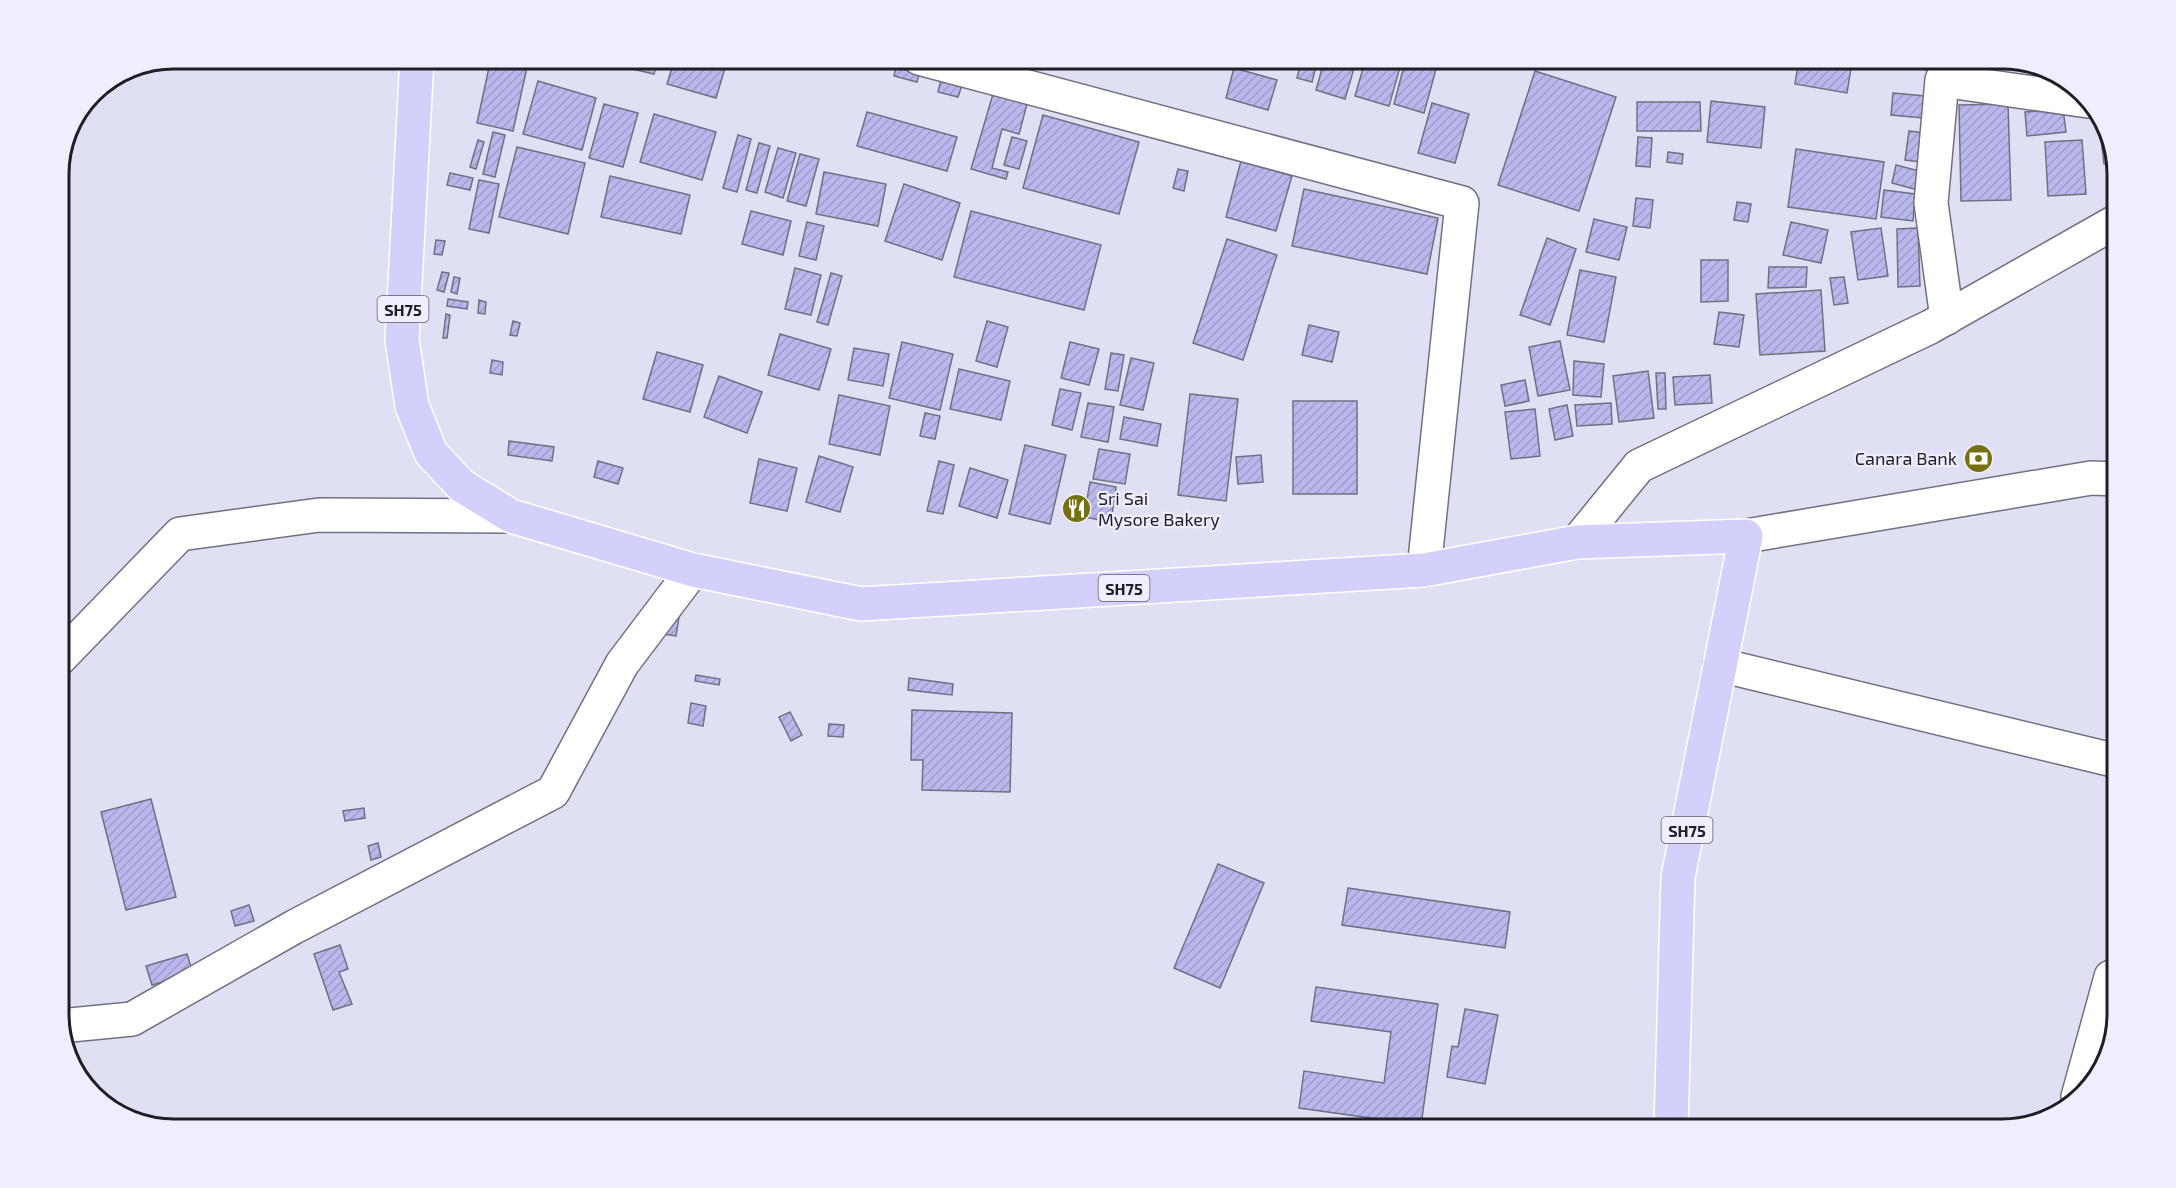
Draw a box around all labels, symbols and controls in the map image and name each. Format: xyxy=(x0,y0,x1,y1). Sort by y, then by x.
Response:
road number: SH75 xyxy=(378,296,428,322)
bank icon: Canara Bank xyxy=(1962,442,1994,474)
place label: Canara Bank xyxy=(1855,447,1957,469)
place label: Sri Sai Mysore Bakery xyxy=(1098,487,1220,530)
restaurant icon: Sri Sai Mysore Bakery xyxy=(1061,492,1093,524)
road number: SH75 xyxy=(1098,575,1150,601)
road number: SH75 xyxy=(1662,817,1712,843)

